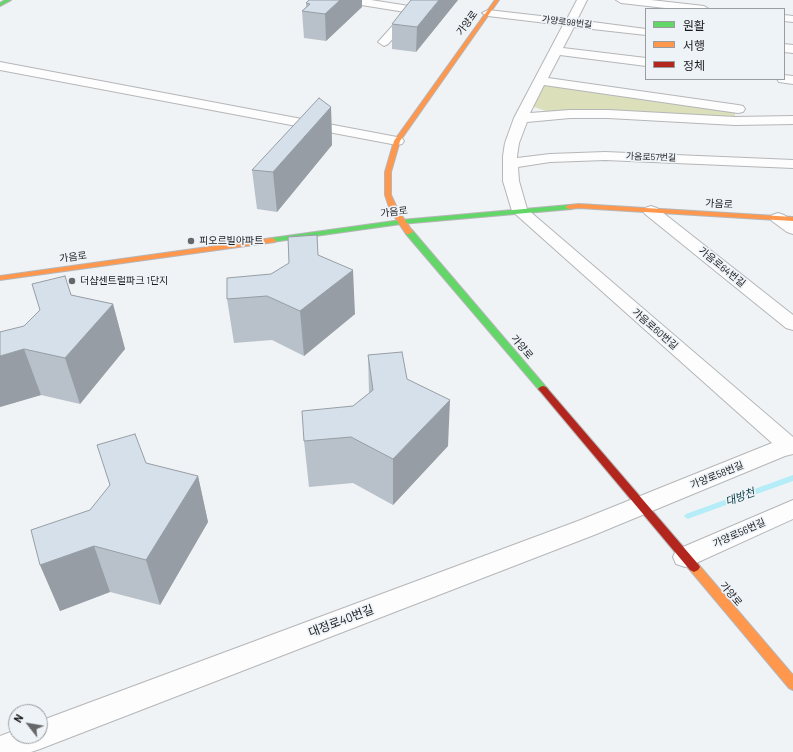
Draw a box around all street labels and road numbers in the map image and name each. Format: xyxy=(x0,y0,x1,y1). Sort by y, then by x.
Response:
street label: 가양로 xyxy=(454,8,480,38)
street label: 가양로98번길 xyxy=(541,14,593,30)
street label: 가음로57번길 xyxy=(626,151,676,163)
street label: 가음로 xyxy=(705,197,733,211)
street label: 가음로 xyxy=(380,204,408,220)
street label: 가음로64번길 xyxy=(696,245,748,289)
street label: 가음로 xyxy=(58,249,88,265)
street label: 가음로60번길 xyxy=(630,306,680,352)
street label: 가양로 xyxy=(509,333,535,361)
street label: 가양로58번길 xyxy=(689,459,745,491)
street label: 가양로56번길 xyxy=(711,516,767,550)
street label: 가양로 xyxy=(718,580,744,608)
street label: 대정로40번길 xyxy=(306,602,376,640)

